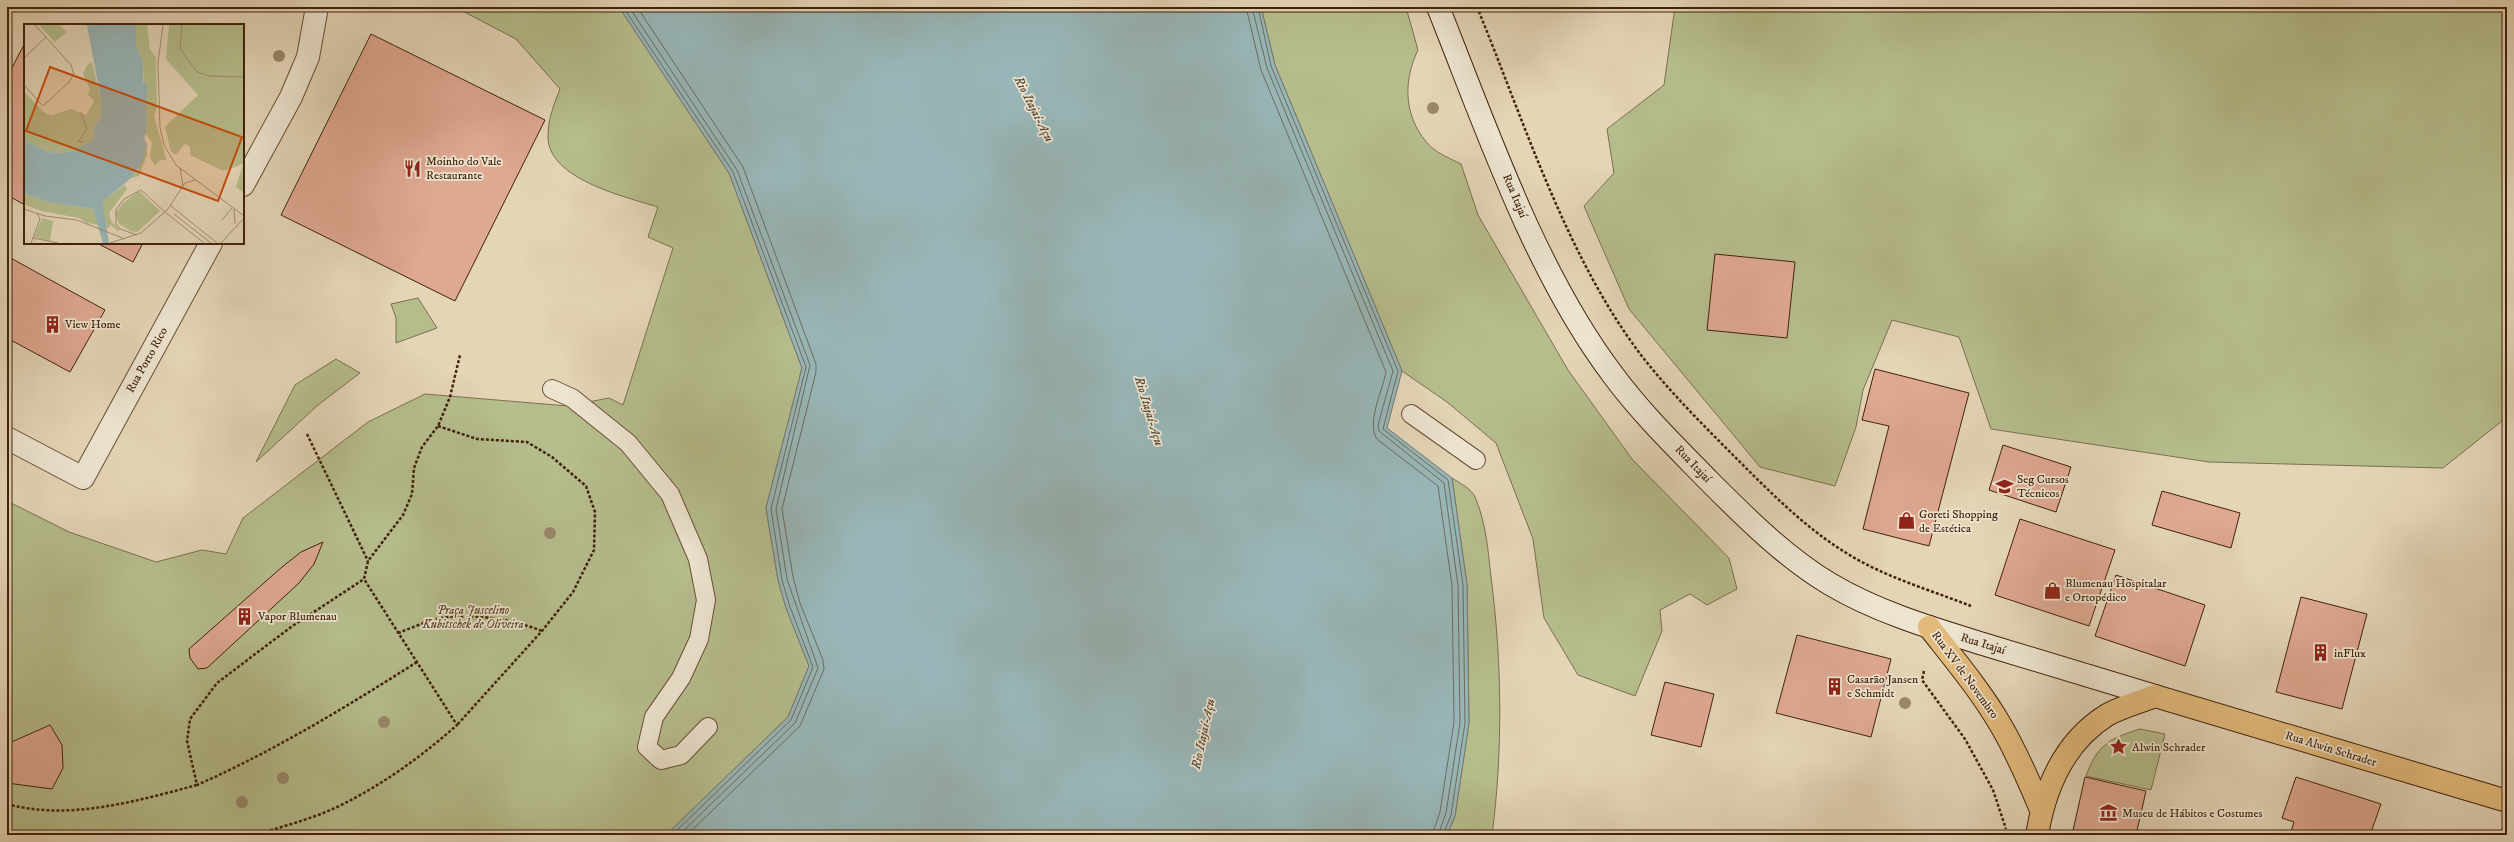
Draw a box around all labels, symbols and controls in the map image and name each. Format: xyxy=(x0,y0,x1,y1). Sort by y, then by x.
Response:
inset map xyxy=(24,24,244,244)
water label: Rio Itajaí-Açu xyxy=(1010,73,1058,145)
place label: Moinho do Vale Restaurante xyxy=(426,154,502,183)
restaurant icon: Moinho do Vale Restaurante xyxy=(403,158,423,178)
street label: Rua Itajaí xyxy=(1499,172,1531,221)
building icon: View Home xyxy=(42,314,62,334)
place label: View Home xyxy=(64,317,120,332)
street label: Rua Porto Rico xyxy=(123,324,171,395)
water label: Rio Itajaí-Açu xyxy=(1131,373,1167,448)
street label: Rua Itajaí xyxy=(1672,442,1715,486)
place label: Seg Cursos Técnicos xyxy=(2017,472,2069,501)
school or university icon: Seg Cursos Técnicos xyxy=(1994,476,2014,496)
place label: Goreti Shopping de Estética xyxy=(1919,507,1998,536)
shop icon: Goreti Shopping de Estética xyxy=(1896,511,1916,531)
place label: Blumenau Hospitalar e Ortopédico xyxy=(2065,576,2167,605)
shop icon: Blumenau Hospitalar e Ortopédico xyxy=(2042,580,2062,600)
park label: Praça Juscelino Kubitschek de Oliveira xyxy=(421,603,524,632)
building icon: Vapor Blumenau xyxy=(235,606,255,626)
place label: Vapor Blumenau xyxy=(257,609,337,624)
street label: Rua XV de Novembro xyxy=(1928,628,2002,722)
street label: Rua Itajaí xyxy=(1959,630,2008,658)
building icon: inFlux xyxy=(2311,643,2331,663)
place label: inFlux xyxy=(2334,646,2366,661)
place label: Casarão Jansen e Schmidt xyxy=(1847,672,1919,701)
building icon: Casarão Jansen e Schmidt xyxy=(1824,676,1844,696)
water label: Rio Itajaí-Açu xyxy=(1188,697,1218,772)
street label: Rua Alwin Schrader xyxy=(2283,728,2379,770)
place icon: Alwin Schrader xyxy=(2109,737,2129,757)
place label: Alwin Schrader xyxy=(2132,740,2206,755)
museum icon: Museu de Hábitos e Costumes xyxy=(2099,803,2119,823)
place label: Museu de Hábitos e Costumes xyxy=(2122,806,2263,821)

